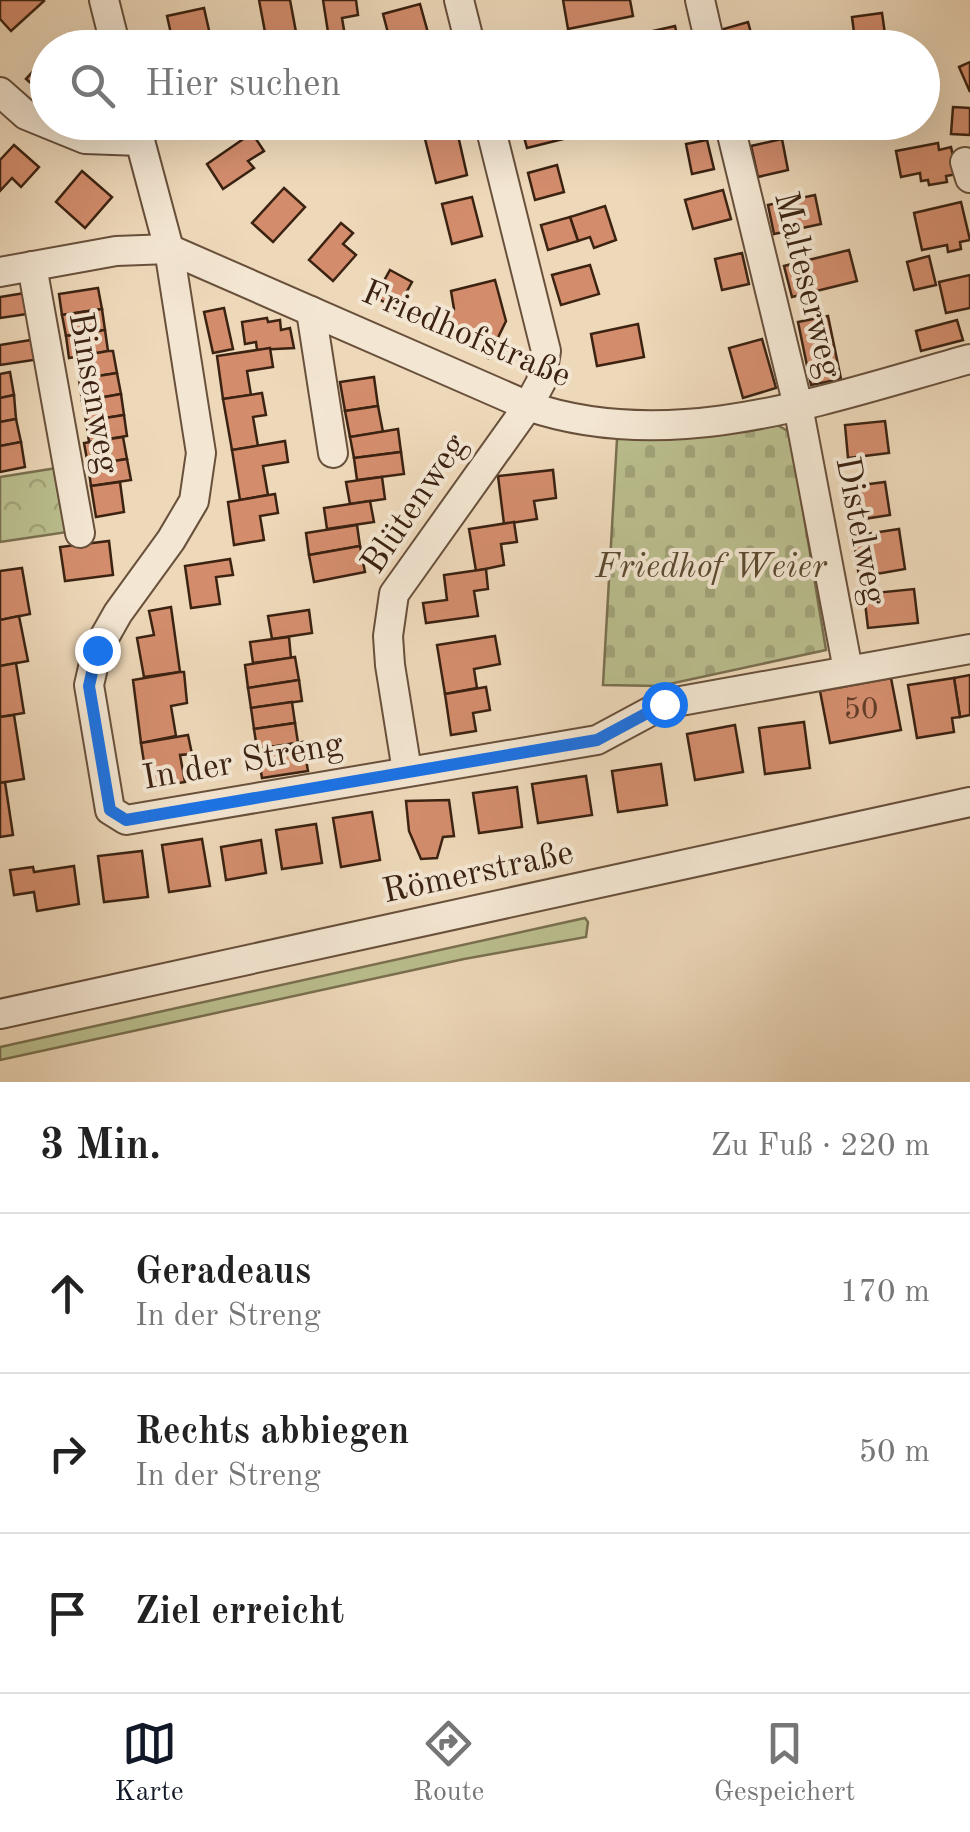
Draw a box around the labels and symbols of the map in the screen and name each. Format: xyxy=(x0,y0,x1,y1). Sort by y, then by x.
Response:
street label: Malteserweg xyxy=(767,188,847,382)
street label: Friedhofstraße xyxy=(356,275,576,395)
street label: Binsenweg xyxy=(62,310,124,476)
street label: Blütenweg xyxy=(356,428,474,580)
street label: Distelweg xyxy=(828,454,892,608)
park label: Friedhof Weier xyxy=(594,550,828,585)
route end xyxy=(75,628,121,674)
route start xyxy=(642,682,688,728)
house number: 50 xyxy=(844,695,878,725)
street label: In der Streng xyxy=(140,727,346,797)
street label: Römerstraße xyxy=(379,836,577,910)

